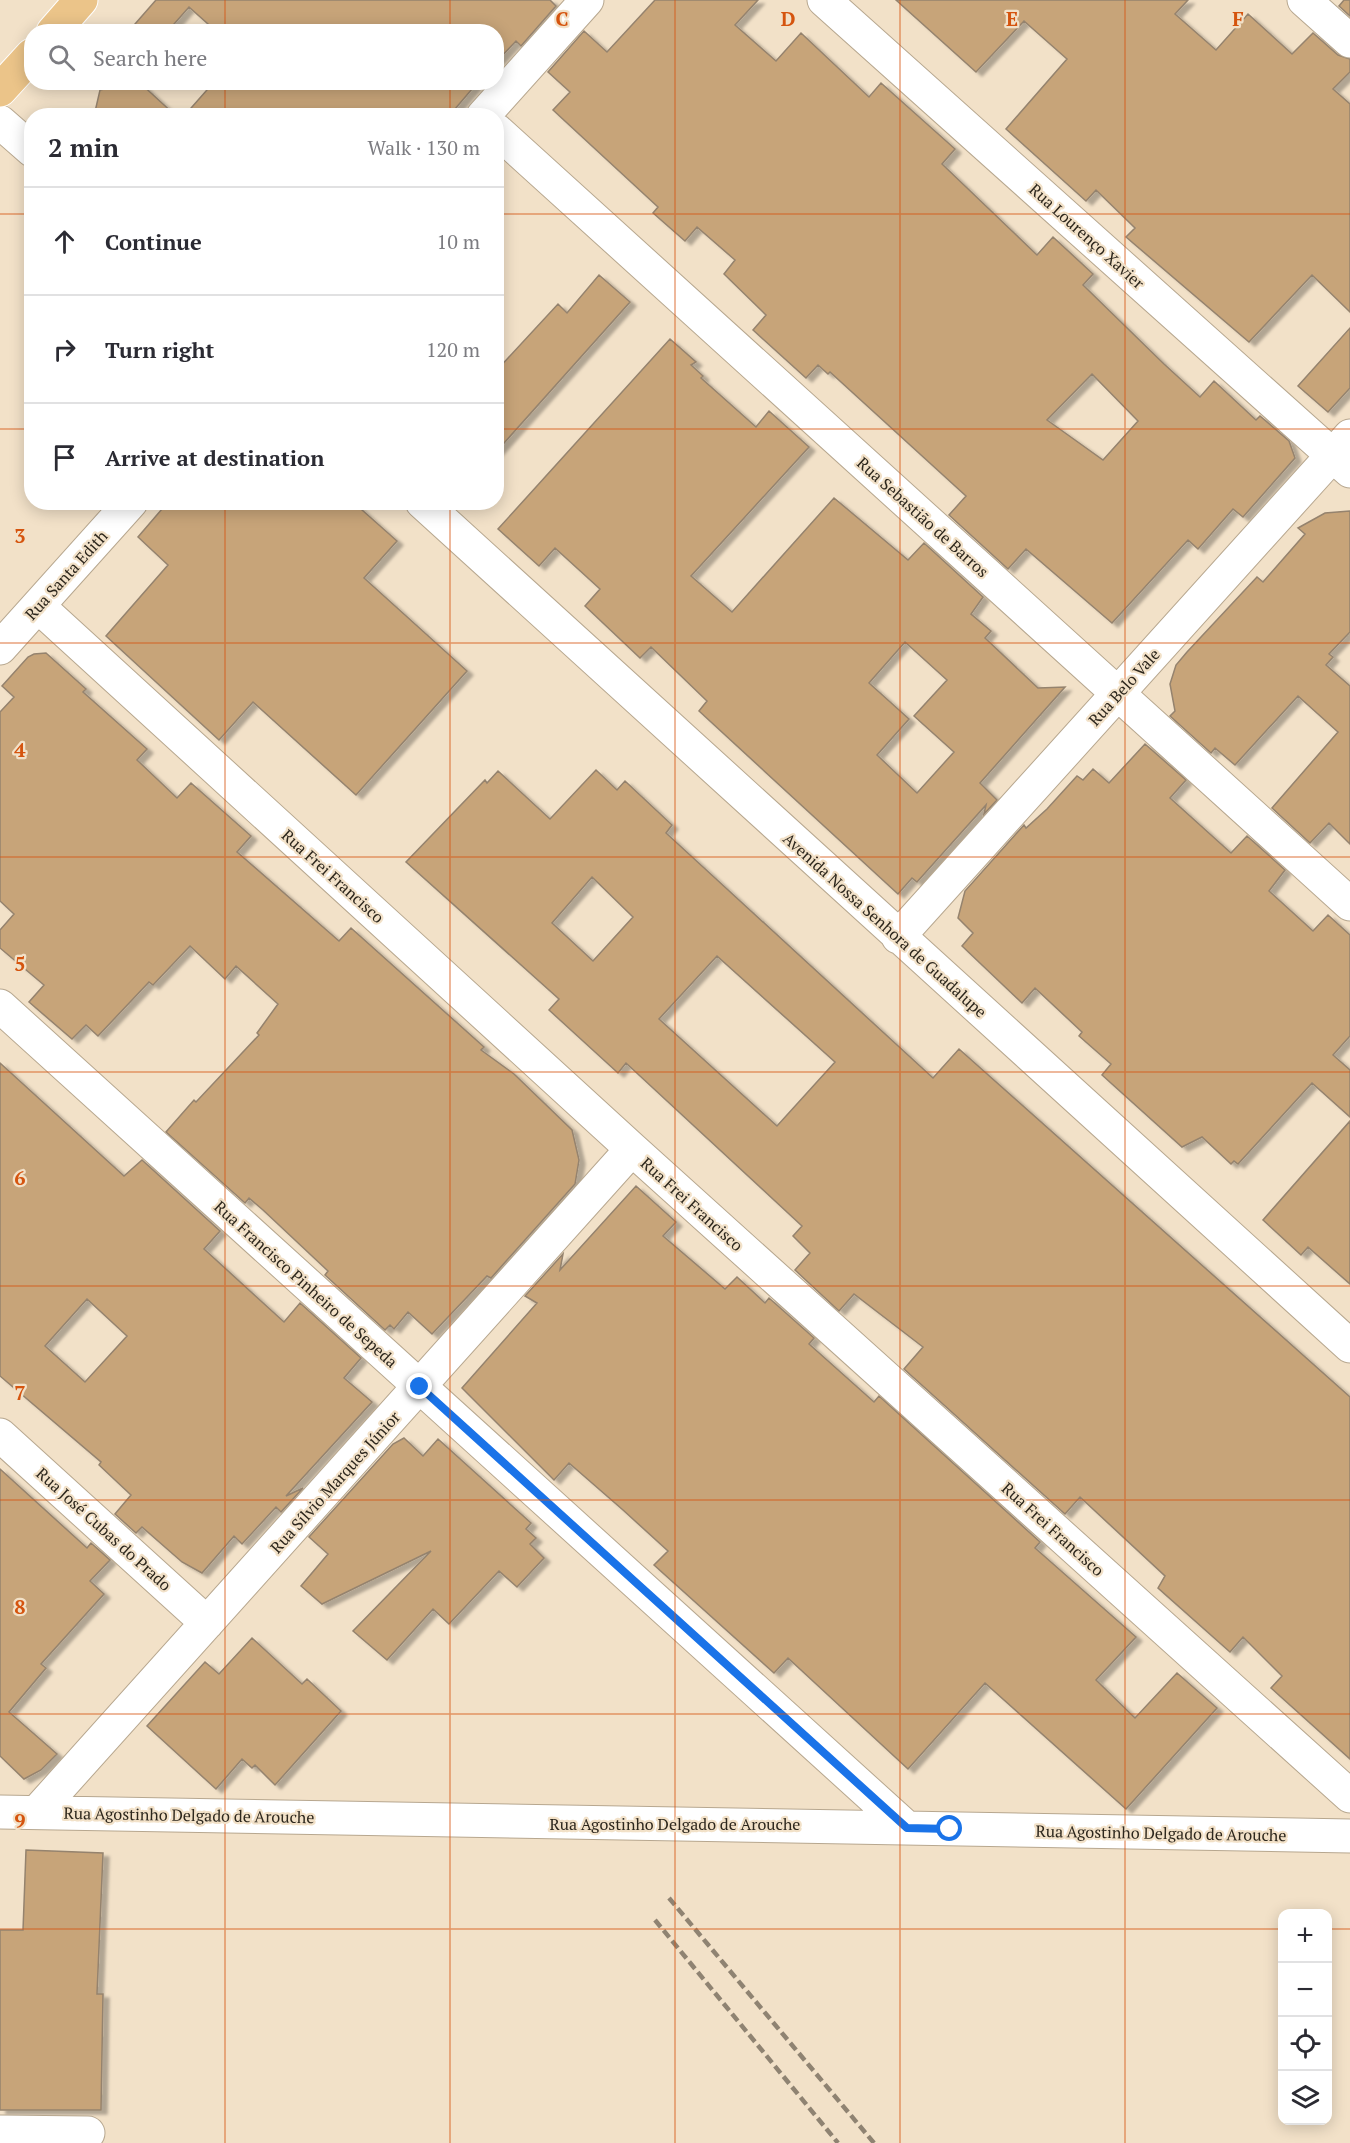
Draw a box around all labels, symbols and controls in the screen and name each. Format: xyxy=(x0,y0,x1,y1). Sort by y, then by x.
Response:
text: C xyxy=(555,5,569,32)
text: D xyxy=(781,5,795,32)
text: E xyxy=(1006,5,1018,32)
text: F xyxy=(1232,5,1244,32)
search box xyxy=(24,24,504,90)
icon: search xyxy=(45,41,78,74)
text: Search here xyxy=(93,43,207,72)
text: 2 min xyxy=(48,130,119,164)
text: Walk · 130 m xyxy=(368,134,480,161)
street label: Rua Lourenço Xavier xyxy=(1025,178,1150,294)
icon: ahead xyxy=(48,225,81,258)
text: Continue xyxy=(105,227,202,256)
text: 10 m xyxy=(437,228,480,255)
icon: right xyxy=(48,333,81,366)
text: Turn right xyxy=(105,335,214,364)
text: 120 m xyxy=(426,336,480,363)
icon: arrive xyxy=(48,441,81,474)
text: Arrive at destination xyxy=(105,443,324,472)
street label: Rua Sebastião de Barros xyxy=(852,452,994,582)
text: 3 xyxy=(14,522,26,549)
street label: Rua Santa Edith xyxy=(20,525,113,625)
street label: Rua Belo Vale xyxy=(1083,644,1165,730)
text: 4 xyxy=(14,736,26,763)
street label: Rua Frei Francisco xyxy=(277,824,389,928)
street label: Avenida Nossa Senhora de Guadalupe xyxy=(778,828,992,1022)
text: 5 xyxy=(14,950,26,977)
street label: Rua Frei Francisco xyxy=(636,1152,748,1256)
text: 6 xyxy=(14,1164,26,1191)
street label: Rua Francisco Pinheiro de Sepeda xyxy=(210,1196,402,1372)
route end xyxy=(406,1373,432,1399)
text: 7 xyxy=(14,1379,26,1406)
street label: Rua Sílvio Marques Júnior xyxy=(265,1406,405,1558)
street label: Rua José Cubas do Prado xyxy=(32,1462,176,1596)
street label: Rua Frei Francisco xyxy=(997,1477,1109,1581)
text: 8 xyxy=(14,1593,26,1620)
street label: Rua Agostinho Delgado de Arouche xyxy=(63,1802,315,1828)
text: 9 xyxy=(14,1807,26,1834)
street label: Rua Agostinho Delgado de Arouche xyxy=(550,1813,800,1835)
route start xyxy=(936,1815,962,1841)
street label: Rua Agostinho Delgado de Arouche xyxy=(1035,1820,1287,1846)
map controls xyxy=(1278,1909,1332,2125)
button: + xyxy=(1278,1909,1332,1963)
button: − xyxy=(1278,1963,1332,2017)
button: locate xyxy=(1278,2017,1332,2071)
button: layers xyxy=(1278,2071,1332,2125)

